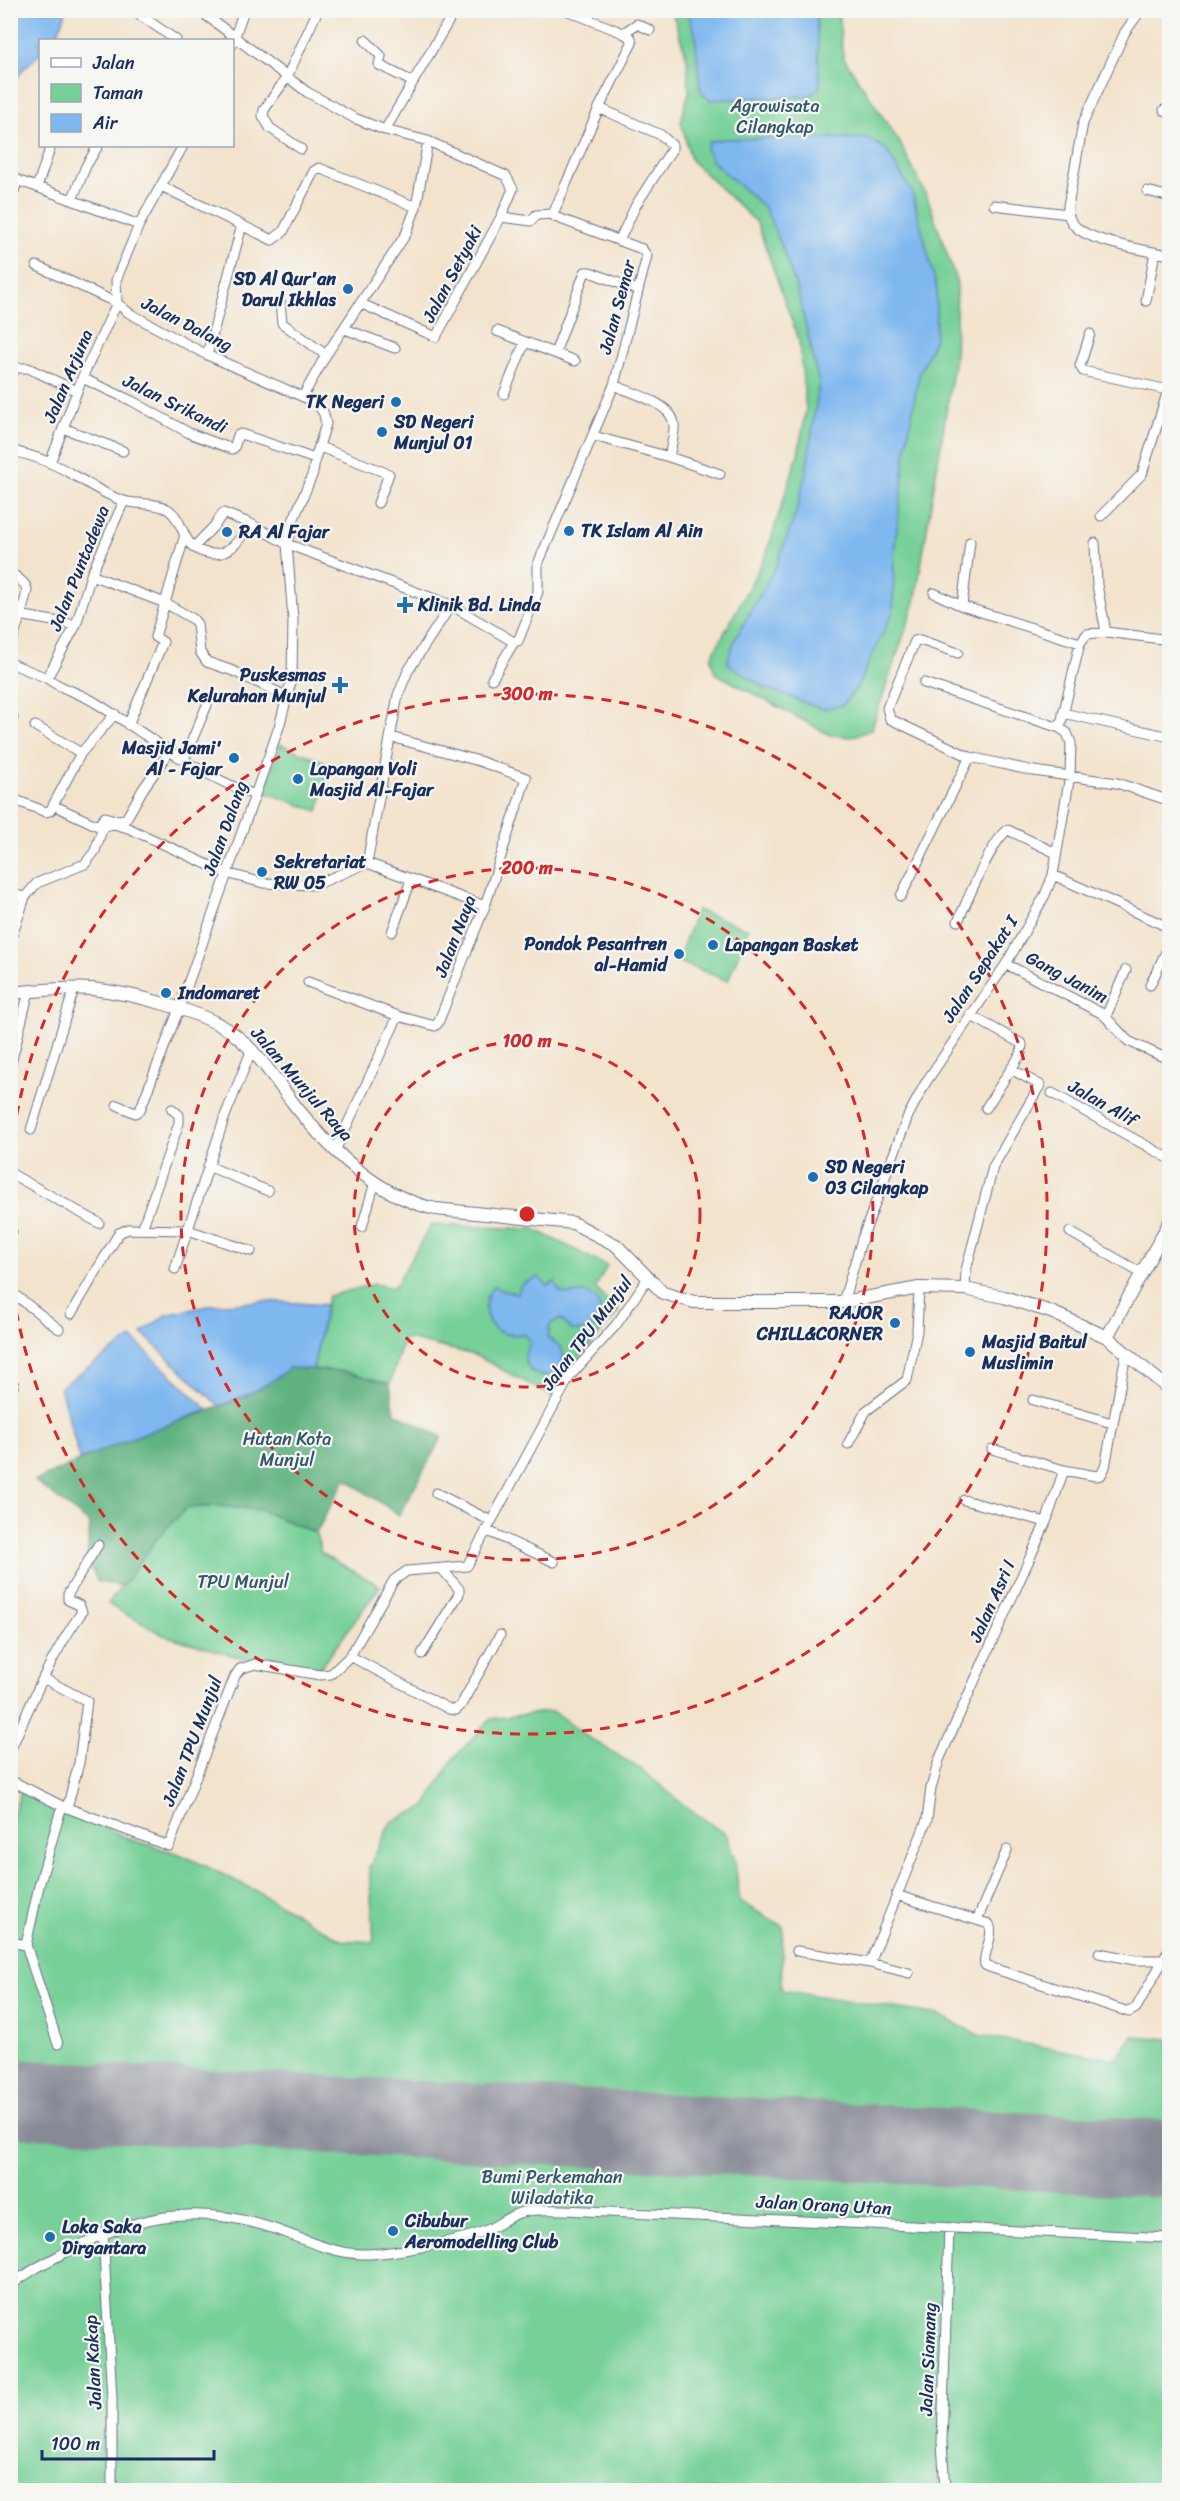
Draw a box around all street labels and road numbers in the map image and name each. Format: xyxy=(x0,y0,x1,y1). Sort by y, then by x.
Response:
street label: Jalan Setyaki xyxy=(412,219,492,329)
street label: Jalan Semar xyxy=(589,255,645,359)
street label: Jalan Dalang xyxy=(135,287,238,361)
street label: Jalan Arjuna xyxy=(33,324,102,429)
street label: Jalan Srikandi xyxy=(117,365,233,443)
street label: Jalan Puntadewa xyxy=(39,500,119,637)
street label: Jalan Dalang xyxy=(193,776,257,881)
street label: Jalan Naya xyxy=(424,890,485,983)
street label: Jalan Sepakat I xyxy=(933,907,1028,1030)
street label: Gang Janim xyxy=(1020,942,1114,1012)
street label: Jalan Munjul Raya xyxy=(242,1018,361,1149)
street label: Jalan Alif xyxy=(1061,1070,1147,1137)
street label: Jalan TPU Munjul xyxy=(532,1268,642,1398)
street label: Jalan Asri I xyxy=(959,1554,1025,1649)
street label: Jalan TPU Munjul xyxy=(152,1670,232,1812)
street label: Jalan Orang Utan xyxy=(755,2185,893,2225)
street label: Jalan Siamang xyxy=(910,2302,946,2417)
street label: Jalan Kakap xyxy=(75,2314,111,2411)

